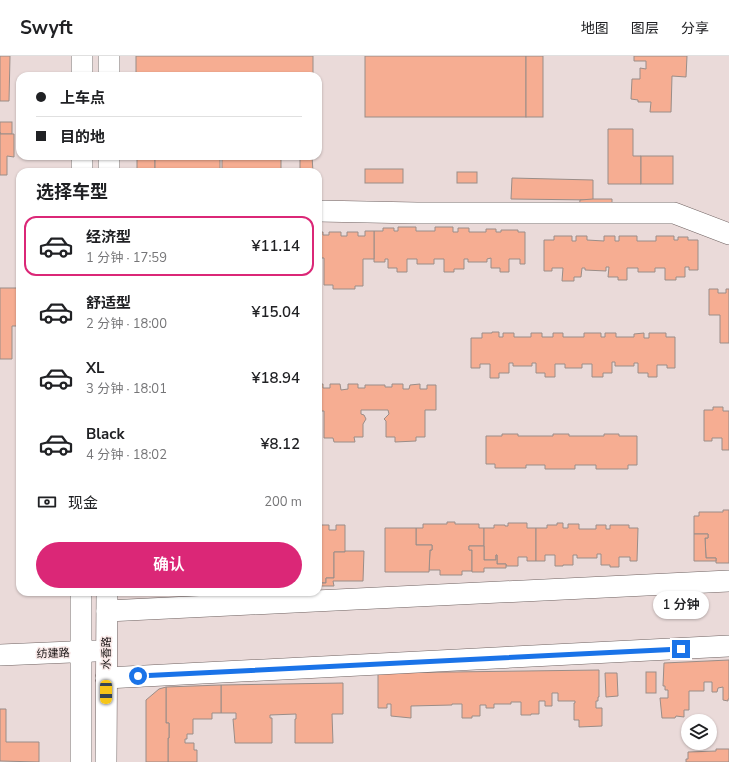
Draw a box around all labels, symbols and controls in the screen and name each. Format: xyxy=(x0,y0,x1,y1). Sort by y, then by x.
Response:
text: Swyft xyxy=(20,15,73,41)
text: 地图 xyxy=(581,19,609,38)
text: 图层 xyxy=(631,19,659,38)
text: 分享 xyxy=(681,19,709,38)
text: 上车点 xyxy=(60,88,105,108)
text: 目的地 xyxy=(60,127,105,147)
text: 选择车型 xyxy=(36,180,108,204)
text: 经济型 xyxy=(86,227,131,247)
icon: car xyxy=(38,228,74,264)
text: ¥11.14 xyxy=(251,236,300,256)
text: 1 分钟 · 17:59 xyxy=(86,249,167,267)
text: 舒适型 xyxy=(86,293,131,313)
icon: car xyxy=(38,294,74,330)
text: ¥15.04 xyxy=(251,302,300,322)
text: 2 分钟 · 18:00 xyxy=(86,315,167,333)
text: XL xyxy=(86,358,105,378)
icon: car xyxy=(38,360,74,396)
text: ¥18.94 xyxy=(251,368,300,388)
text: 3 分钟 · 18:01 xyxy=(86,380,167,398)
text: Black xyxy=(86,424,124,444)
icon: car xyxy=(38,426,74,462)
text: ¥8.12 xyxy=(260,434,300,454)
text: 4 分钟 · 18:02 xyxy=(86,446,167,464)
icon: cash xyxy=(36,491,58,513)
text: 现金 xyxy=(68,493,98,513)
text: 200 m xyxy=(264,493,302,511)
button: 确认 xyxy=(36,542,302,588)
callout: 1 分钟 xyxy=(653,591,709,619)
text: 1 分钟 xyxy=(662,596,700,614)
street label: 水香路 xyxy=(99,636,114,670)
route end xyxy=(672,640,690,658)
street label: 纺建路 xyxy=(36,645,70,662)
route start xyxy=(129,667,147,685)
car xyxy=(100,680,112,704)
map controls xyxy=(681,714,717,750)
button: layers xyxy=(681,714,717,750)

